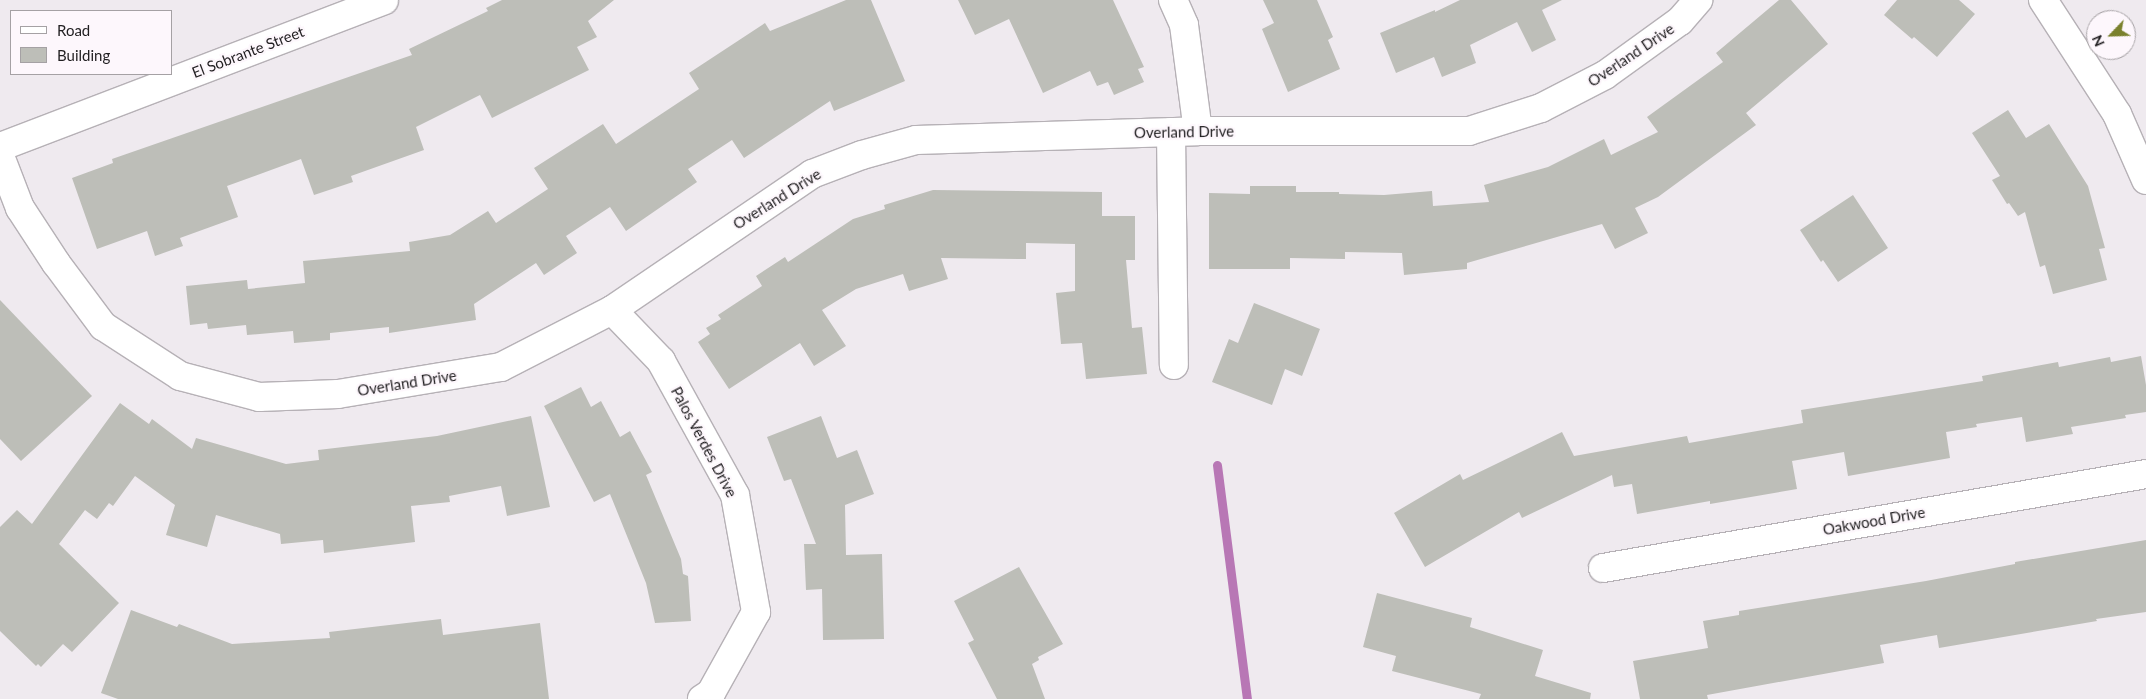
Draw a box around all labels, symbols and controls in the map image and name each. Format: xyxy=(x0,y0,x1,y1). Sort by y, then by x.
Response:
legend xyxy=(10,10,172,75)
north arrow xyxy=(2086,10,2136,60)
street label: Overland Drive xyxy=(1584,20,1678,90)
text: Road xyxy=(57,21,90,39)
street label: El Sobrante Street xyxy=(189,22,307,82)
text: N xyxy=(2088,33,2108,49)
text: Building xyxy=(57,46,110,64)
street label: Overland Drive xyxy=(1134,122,1234,142)
street label: Overland Drive xyxy=(730,165,824,233)
street label: Overland Drive xyxy=(356,366,458,400)
street label: Palos Verdes Drive xyxy=(667,383,741,501)
street label: Oakwood Drive xyxy=(1821,503,1927,539)

